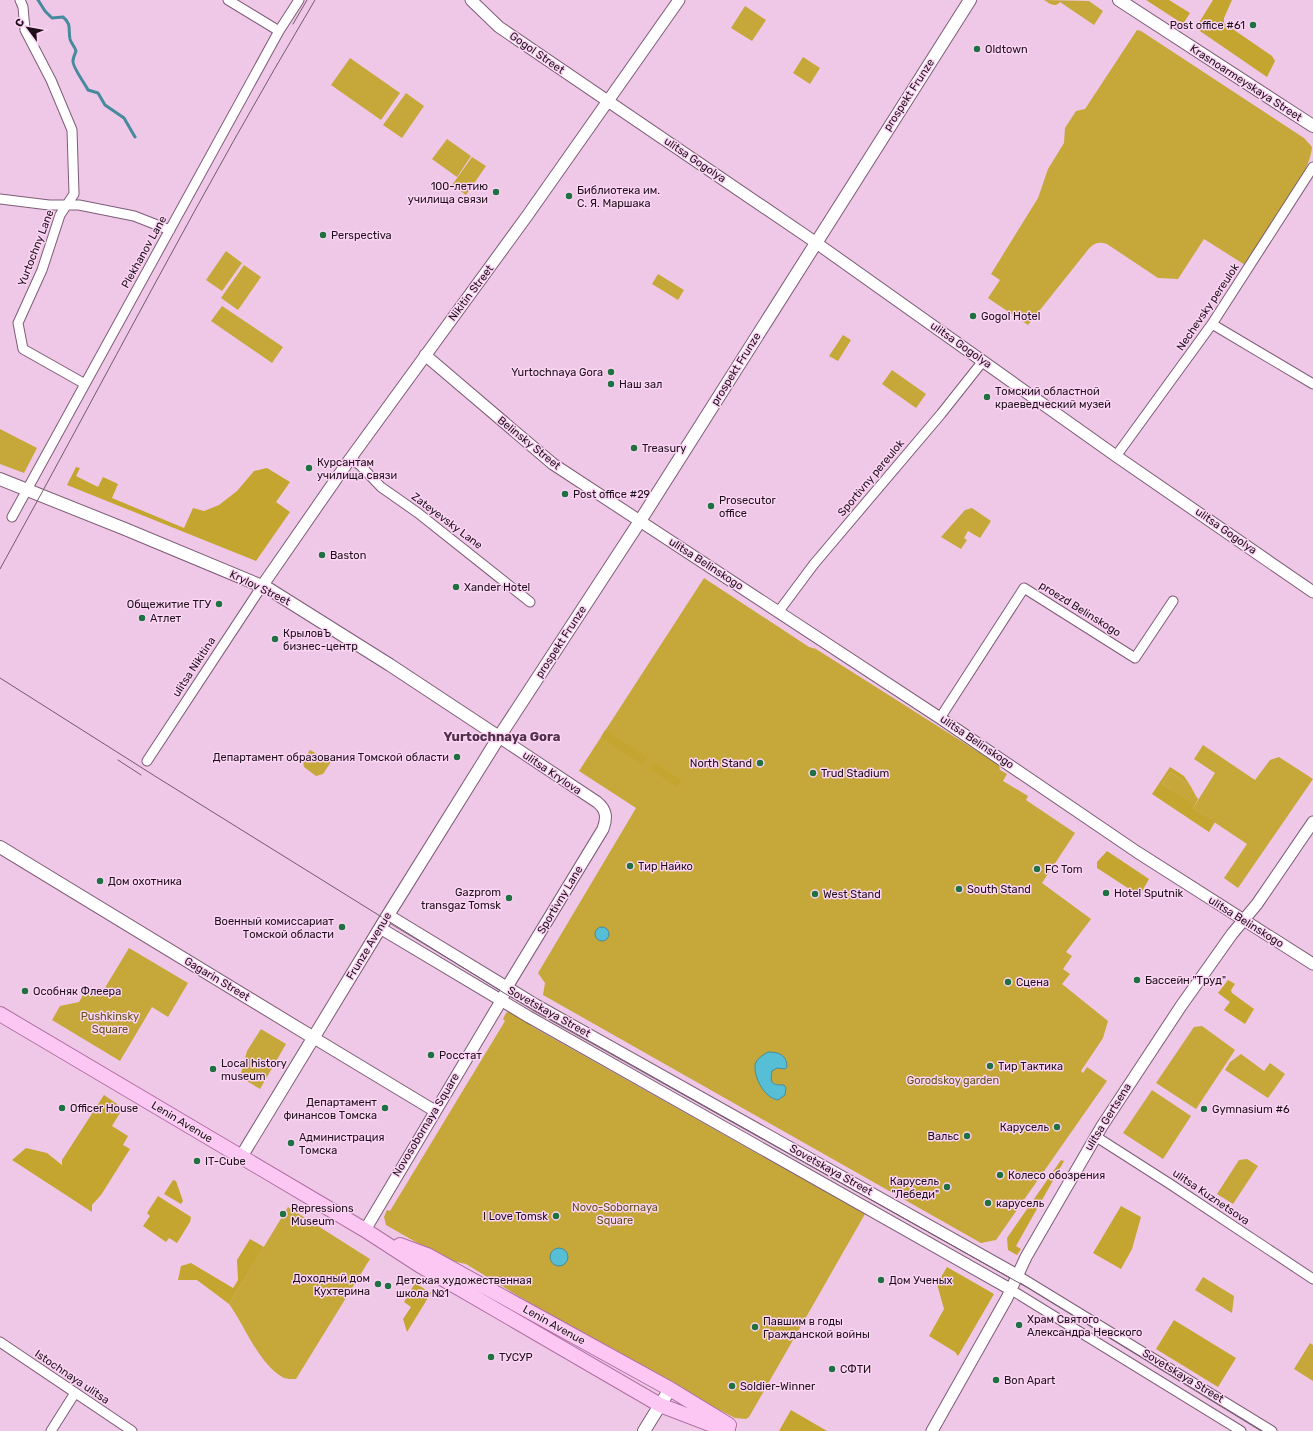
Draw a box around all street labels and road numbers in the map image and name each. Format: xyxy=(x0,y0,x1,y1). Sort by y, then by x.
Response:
street label: Gogol Street xyxy=(507,29,567,77)
street label: Krasnoarmeyskaya Street xyxy=(1188,42,1305,124)
street label: prospekt Frunze xyxy=(881,56,937,134)
street label: ulitsa Gogolya xyxy=(662,134,728,186)
street label: Yurtochny Lane xyxy=(15,208,57,288)
street label: Plekhanov Lane xyxy=(119,214,169,290)
street label: Nechevsky pereulok xyxy=(1174,261,1242,353)
street label: Nikitin Street xyxy=(446,262,497,324)
street label: ulitsa Gogolya xyxy=(928,319,994,371)
street label: prospekt Frunze xyxy=(708,330,764,408)
street label: Belinsky Street xyxy=(495,414,564,473)
street label: Sportivny pereulok xyxy=(835,437,907,519)
street label: Zateyevsky Lane xyxy=(409,490,485,552)
street label: ulitsa Gogolya xyxy=(1193,505,1259,557)
street label: ulitsa Belinskogo xyxy=(666,535,746,593)
street label: Krylov Street xyxy=(228,568,293,609)
street label: proezd Belinskogo xyxy=(1037,579,1123,639)
street label: prospekt Frunze xyxy=(533,603,589,681)
street label: ulitsa Nikitina xyxy=(170,635,218,699)
street label: ulitsa Belinskogo xyxy=(938,712,1016,772)
street label: ulitsa Krylova xyxy=(520,749,584,797)
street label: Sportivny Lane xyxy=(535,864,585,936)
street label: ulitsa Belinskogo xyxy=(1206,894,1286,950)
street label: Frunze Avenue xyxy=(344,910,394,982)
street label: Gagarin Street xyxy=(182,954,253,1004)
street label: Sovetskaya Street xyxy=(505,984,593,1041)
street label: Novosobornaya Square xyxy=(390,1071,462,1179)
street label: ulitsa Gertsena xyxy=(1082,1081,1134,1153)
street label: Lenin Avenue xyxy=(149,1099,215,1145)
street label: Sovetskaya Street xyxy=(787,1142,875,1199)
street label: ulitsa Kuznetsova xyxy=(1170,1166,1252,1228)
street label: Lenin Avenue xyxy=(521,1303,587,1347)
street label: Istochnaya ulitsa xyxy=(32,1347,112,1407)
street label: Sovetskaya Street xyxy=(1140,1347,1227,1406)

